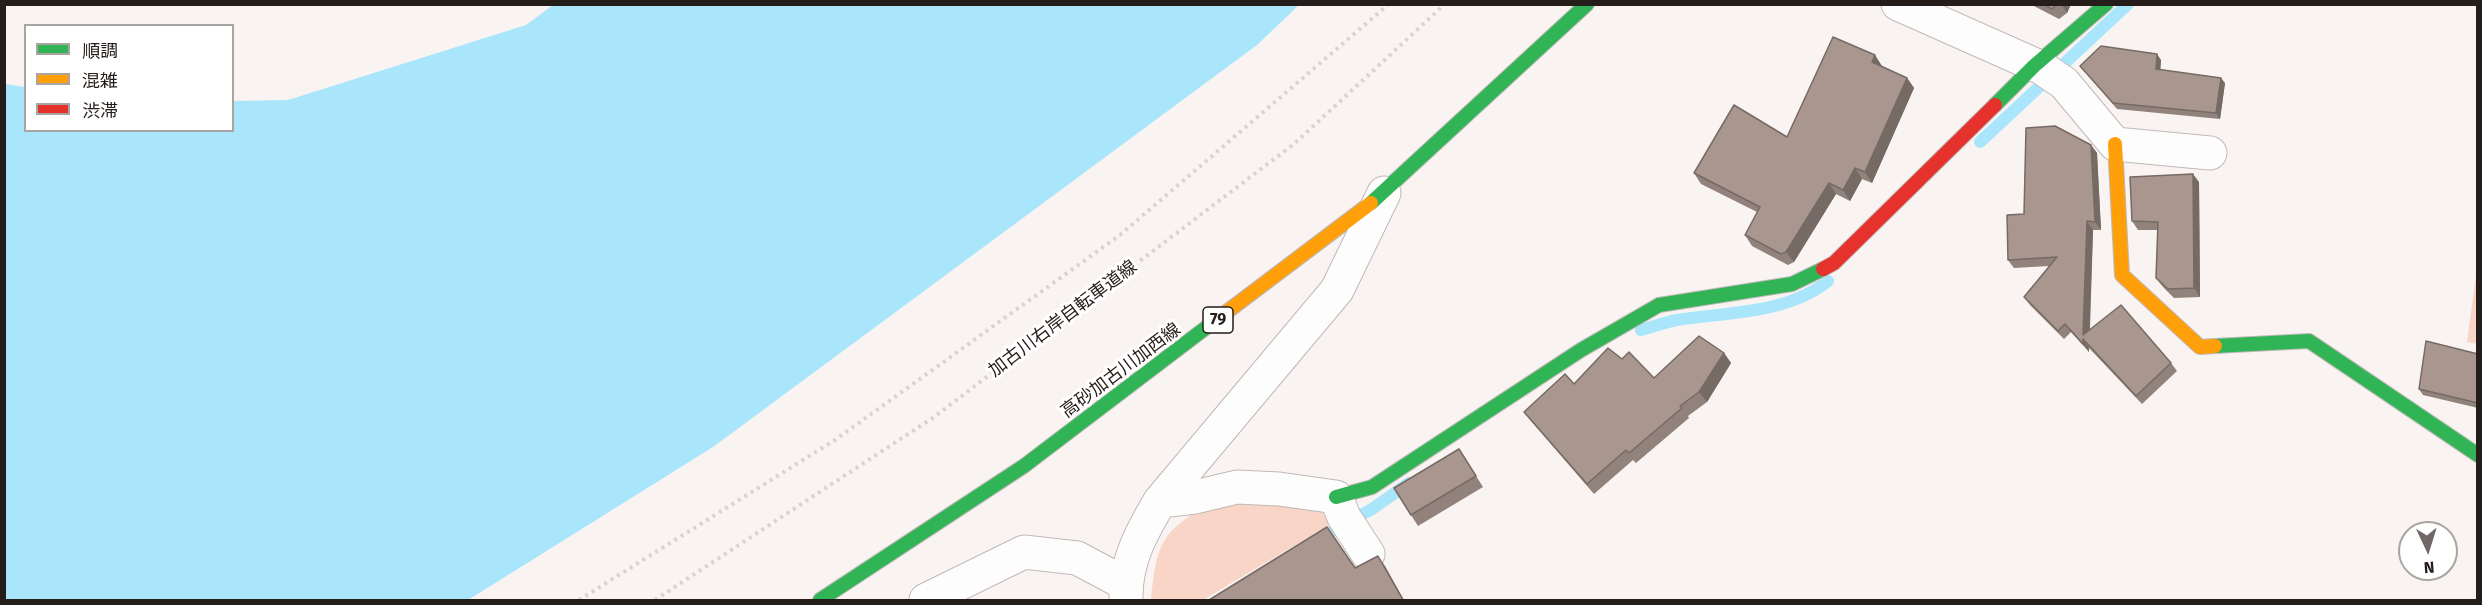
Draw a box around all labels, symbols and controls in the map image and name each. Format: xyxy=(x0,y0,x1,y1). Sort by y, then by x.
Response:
legend xyxy=(24,24,234,132)
text: 順調 xyxy=(82,40,118,62)
text: 混雑 xyxy=(82,70,118,92)
text: 渋滞 xyxy=(82,100,118,122)
street label: 加古川右岸自転車道線 xyxy=(985,256,1141,382)
road number: 79 xyxy=(1203,307,1233,333)
street label: 高砂加古川加西線 xyxy=(1057,319,1185,423)
north arrow xyxy=(2398,521,2458,581)
text: N xyxy=(2423,558,2435,577)

